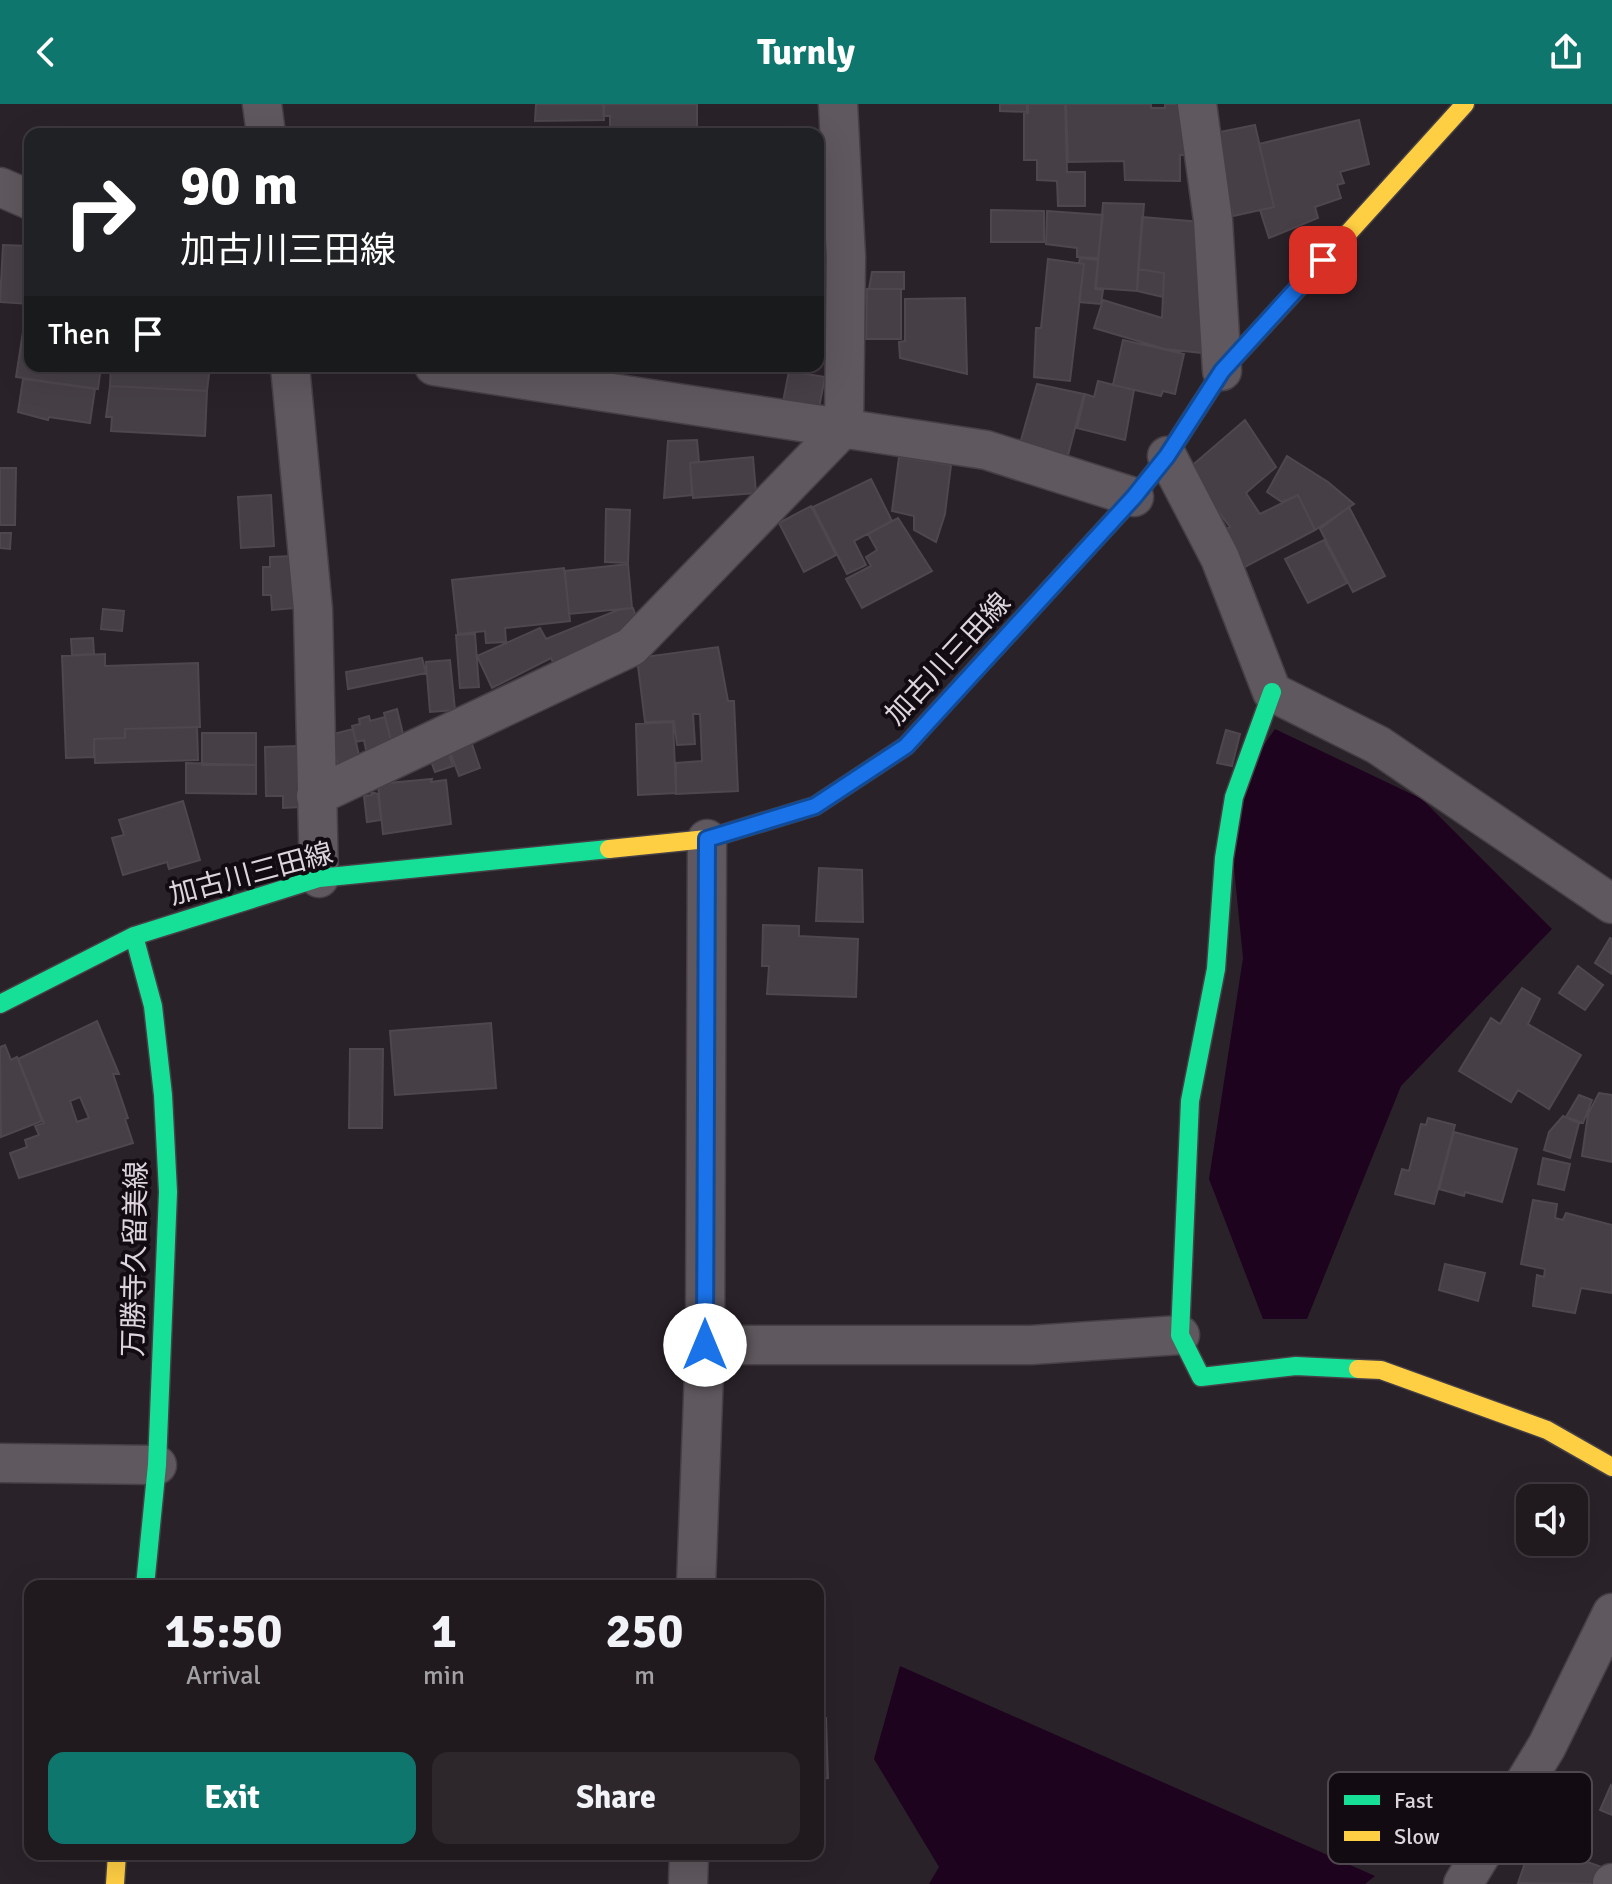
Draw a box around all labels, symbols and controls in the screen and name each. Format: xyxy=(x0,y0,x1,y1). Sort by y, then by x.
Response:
icon: back xyxy=(24,30,68,74)
text: Turnly xyxy=(757,30,855,75)
icon: share xyxy=(1544,30,1588,74)
text: 90 m xyxy=(180,151,298,220)
icon: right xyxy=(48,160,152,264)
pin xyxy=(1289,226,1357,294)
text: 加古川三田線 xyxy=(180,228,396,273)
icon: arrive xyxy=(1301,238,1345,282)
icon: arrive xyxy=(126,312,170,356)
text: Then xyxy=(48,316,110,353)
street label: 加古川三田線 xyxy=(878,586,1018,732)
street label: 加古川三田線 xyxy=(165,836,337,912)
street label: 万勝寺久留美線 xyxy=(116,1161,154,1357)
position arrow xyxy=(663,1303,747,1387)
map controls xyxy=(1516,1484,1588,1556)
button: sound xyxy=(1516,1484,1588,1556)
text: 15:50 xyxy=(165,1602,282,1661)
text: 1 xyxy=(431,1602,457,1661)
text: 250 xyxy=(606,1602,683,1661)
text: Arrival xyxy=(186,1660,261,1692)
text: min xyxy=(423,1660,465,1692)
text: m xyxy=(634,1660,655,1692)
button: Exit xyxy=(48,1752,416,1844)
button: Share xyxy=(432,1752,800,1844)
legend xyxy=(1328,1772,1592,1864)
text: Fast xyxy=(1394,1787,1434,1814)
text: Slow xyxy=(1394,1823,1440,1850)

